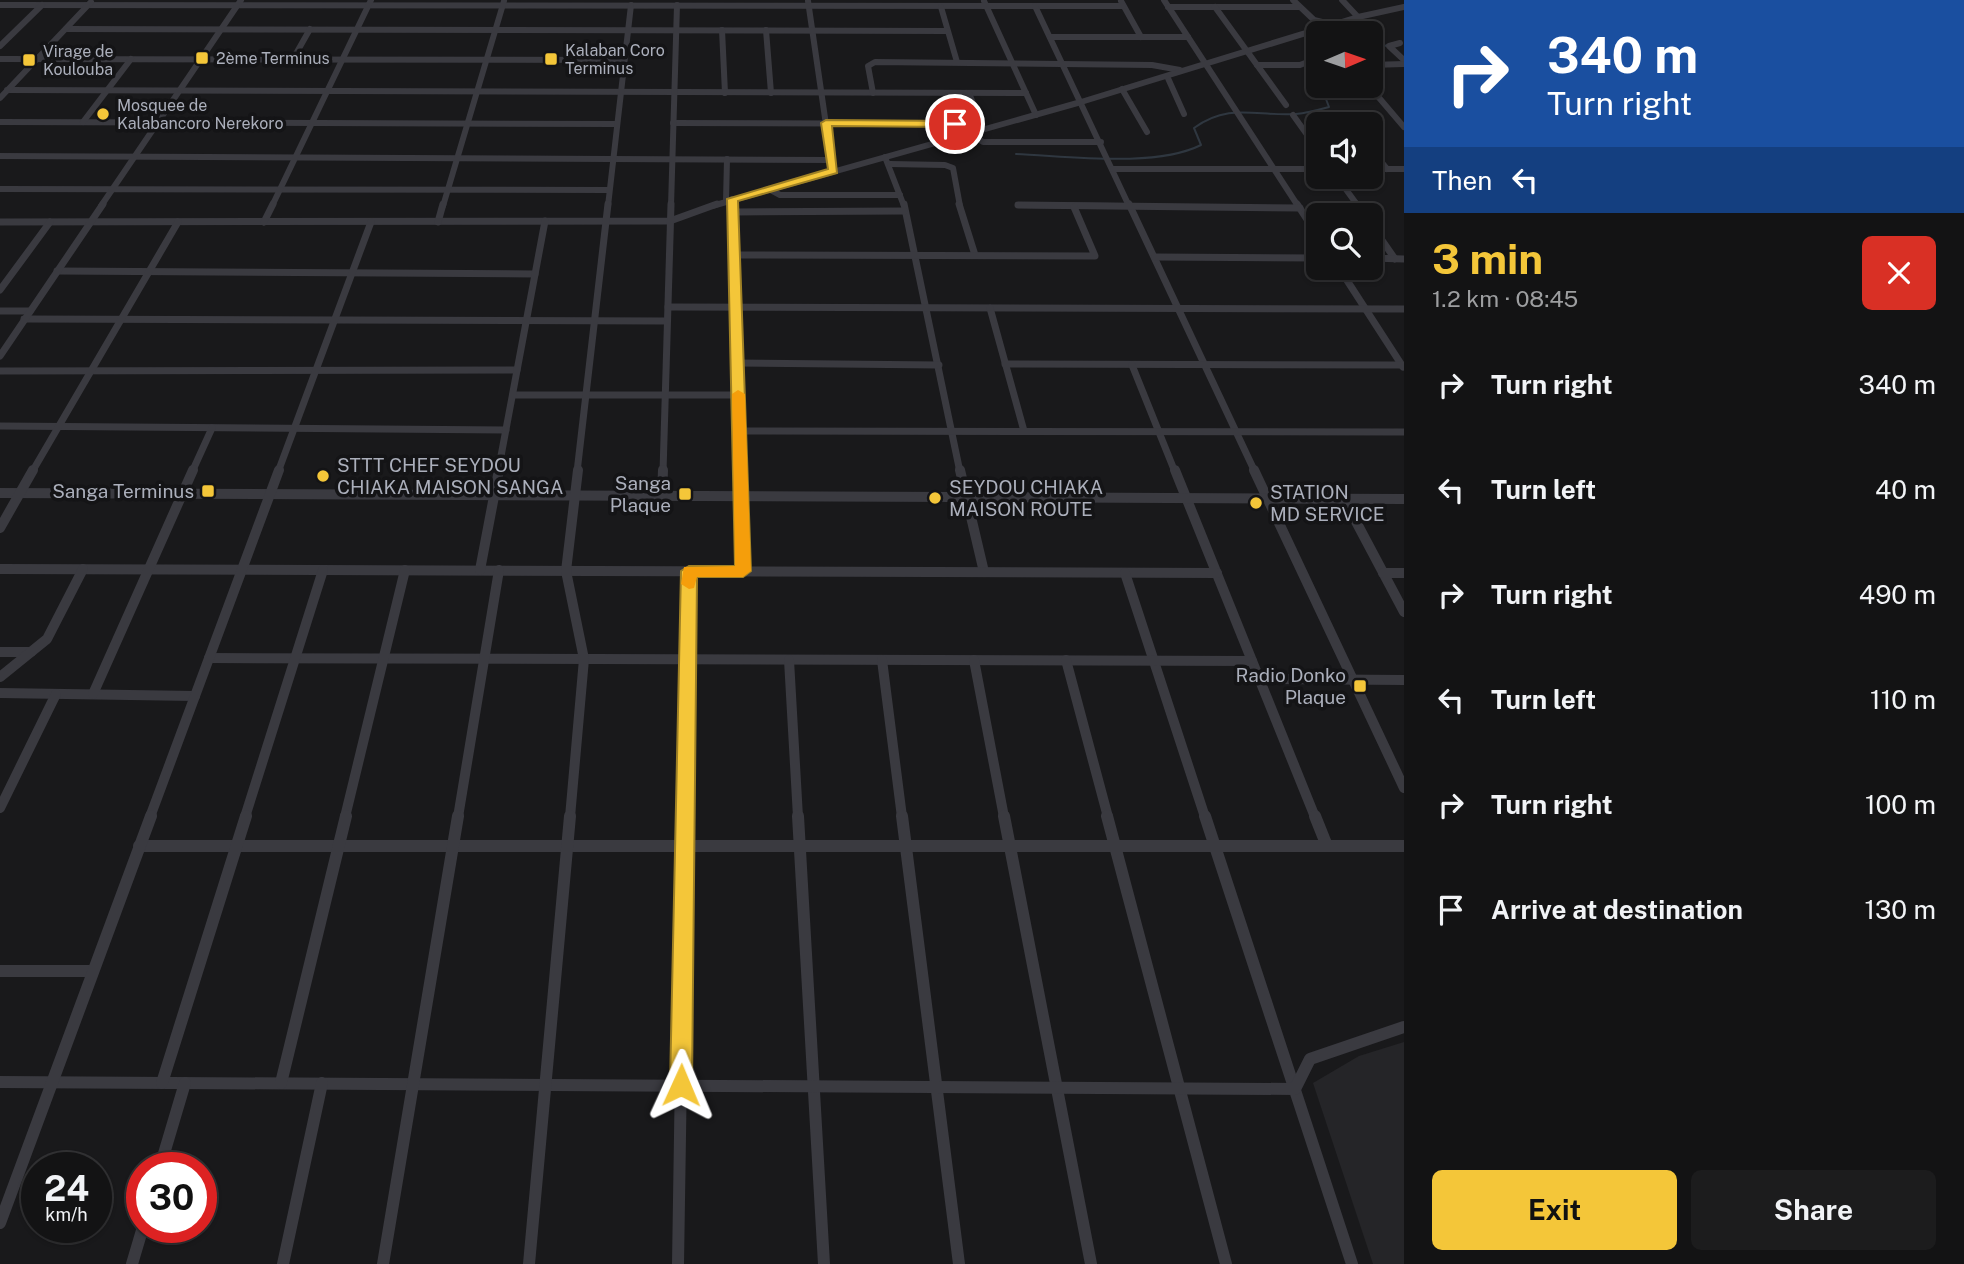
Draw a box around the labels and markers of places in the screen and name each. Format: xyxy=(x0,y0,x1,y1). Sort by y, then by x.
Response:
place label: Kalaban Coro Terminus xyxy=(565,41,665,78)
place label: Virage de Koulouba xyxy=(43,42,114,79)
place label: 2ème Terminus xyxy=(216,49,330,68)
marker: 2ème Terminus xyxy=(194,50,210,66)
marker: Kalaban Coro Terminus xyxy=(543,51,559,67)
marker: Virage de Koulouba xyxy=(21,52,37,68)
pin xyxy=(925,94,985,154)
place label: Mosquee de Kalabancoro Nerekoro xyxy=(117,96,283,133)
marker: Mosquee de Kalabancoro Nerekoro xyxy=(95,106,111,122)
place label: STTT CHEF SEYDOU CHIAKA MAISON SANGA xyxy=(337,454,564,498)
marker: STTT CHEF SEYDOU CHIAKA MAISON SANGA xyxy=(315,468,331,484)
place label: Sanga Plaque xyxy=(610,472,671,516)
place label: SEYDOU CHIAKA MAISON ROUTE xyxy=(949,476,1103,520)
place label: Sanga Terminus xyxy=(52,480,194,502)
place label: STATION MD SERVICE xyxy=(1270,481,1385,525)
marker: Sanga Terminus xyxy=(200,483,216,499)
marker: Sanga Plaque xyxy=(677,486,693,502)
marker: SEYDOU CHIAKA MAISON ROUTE xyxy=(927,490,943,506)
marker: STATION MD SERVICE xyxy=(1248,495,1264,511)
place label: Radio Donko Plaque xyxy=(1236,664,1346,708)
marker: Radio Donko Plaque xyxy=(1352,678,1368,694)

